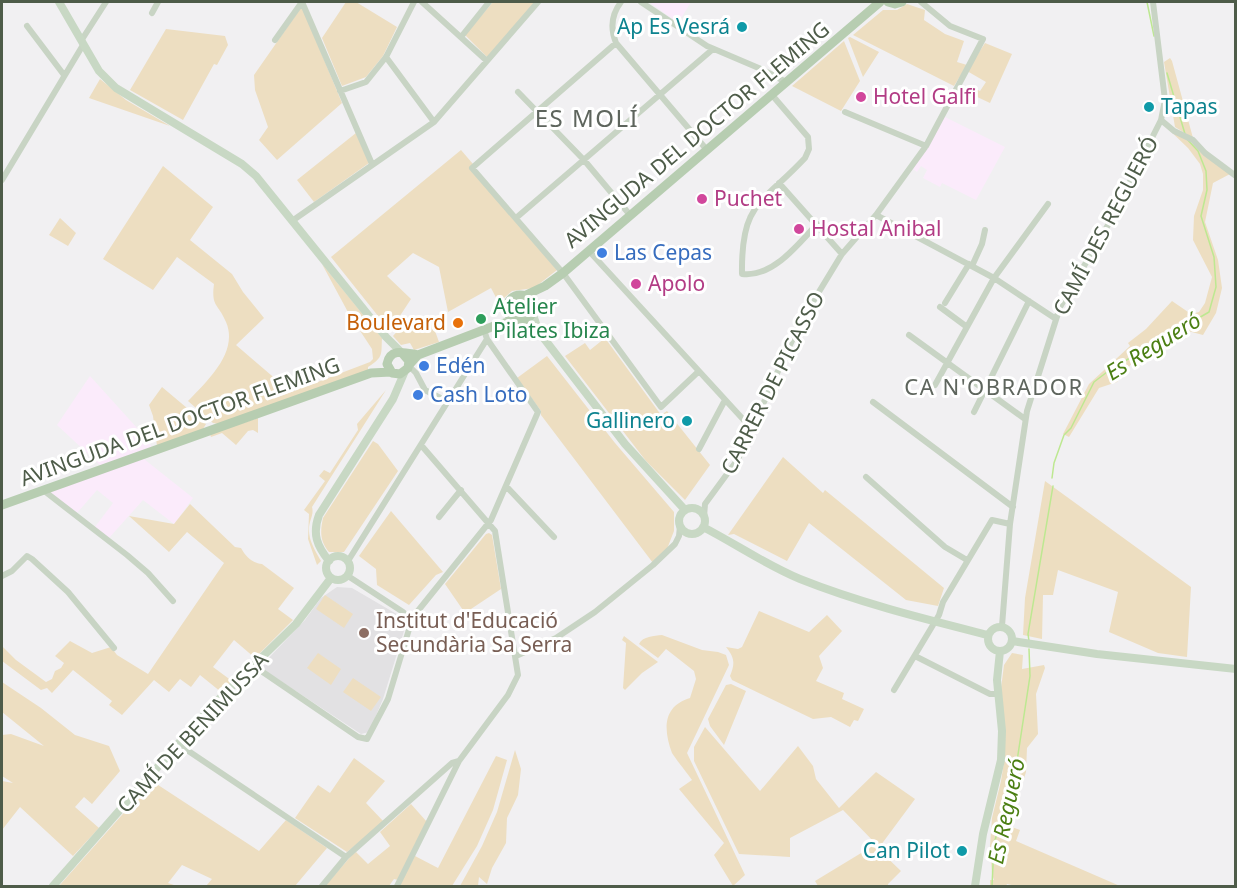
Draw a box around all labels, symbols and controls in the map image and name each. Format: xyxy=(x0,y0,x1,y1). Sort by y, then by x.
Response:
place label: Ap Es Vesrá xyxy=(617,12,730,40)
street label: AVINGUDA DEL DOCTOR FLEMING xyxy=(558,15,835,254)
marker: Ap Es Vesrá xyxy=(735,20,749,34)
place label: Hotel Galfi xyxy=(873,82,977,110)
marker: Hotel Galfi xyxy=(854,90,868,104)
place label: Tapas xyxy=(1161,92,1218,120)
marker: Tapas xyxy=(1142,100,1156,114)
district label: ES MOLÍ xyxy=(535,101,639,134)
street label: CAMÍ DES REGUERÓ xyxy=(1046,131,1164,320)
place label: Puchet xyxy=(714,184,783,212)
marker: Puchet xyxy=(695,192,709,206)
place label: Hostal Anibal xyxy=(811,214,942,242)
marker: Hostal Anibal xyxy=(792,222,806,236)
place label: Las Cepas xyxy=(614,238,712,266)
marker: Las Cepas xyxy=(595,246,609,260)
place label: Apolo xyxy=(648,269,705,297)
marker: Apolo xyxy=(629,277,643,291)
street label: CARRER DE PICASSO xyxy=(714,286,830,479)
place label: Atelier Pilates Ibiza xyxy=(493,292,610,344)
water label: Es Regueró xyxy=(1099,304,1206,386)
place label: Boulevard xyxy=(346,308,446,336)
marker: Atelier Pilates Ibiza xyxy=(474,312,488,326)
marker: Boulevard xyxy=(451,316,465,330)
street label: AVINGUDA DEL DOCTOR FLEMING xyxy=(16,350,343,492)
place label: Edén xyxy=(436,351,485,379)
marker: Edén xyxy=(417,359,431,373)
district label: CA N'OBRADOR xyxy=(904,371,1084,401)
place label: Cash Loto xyxy=(430,380,528,408)
marker: Cash Loto xyxy=(411,388,425,402)
place label: Gallinero xyxy=(586,406,675,434)
marker: Gallinero xyxy=(680,414,694,428)
place label: Institut d'Educació Secundària Sa Serra xyxy=(376,606,572,658)
marker: Institut d'Educació Secundària Sa Serra xyxy=(357,626,371,640)
street label: CAMÍ DE BENIMUSSA xyxy=(110,646,275,819)
water label: Es Regueró xyxy=(979,755,1031,866)
place label: Can Pilot xyxy=(863,836,950,864)
marker: Can Pilot xyxy=(955,844,969,858)

